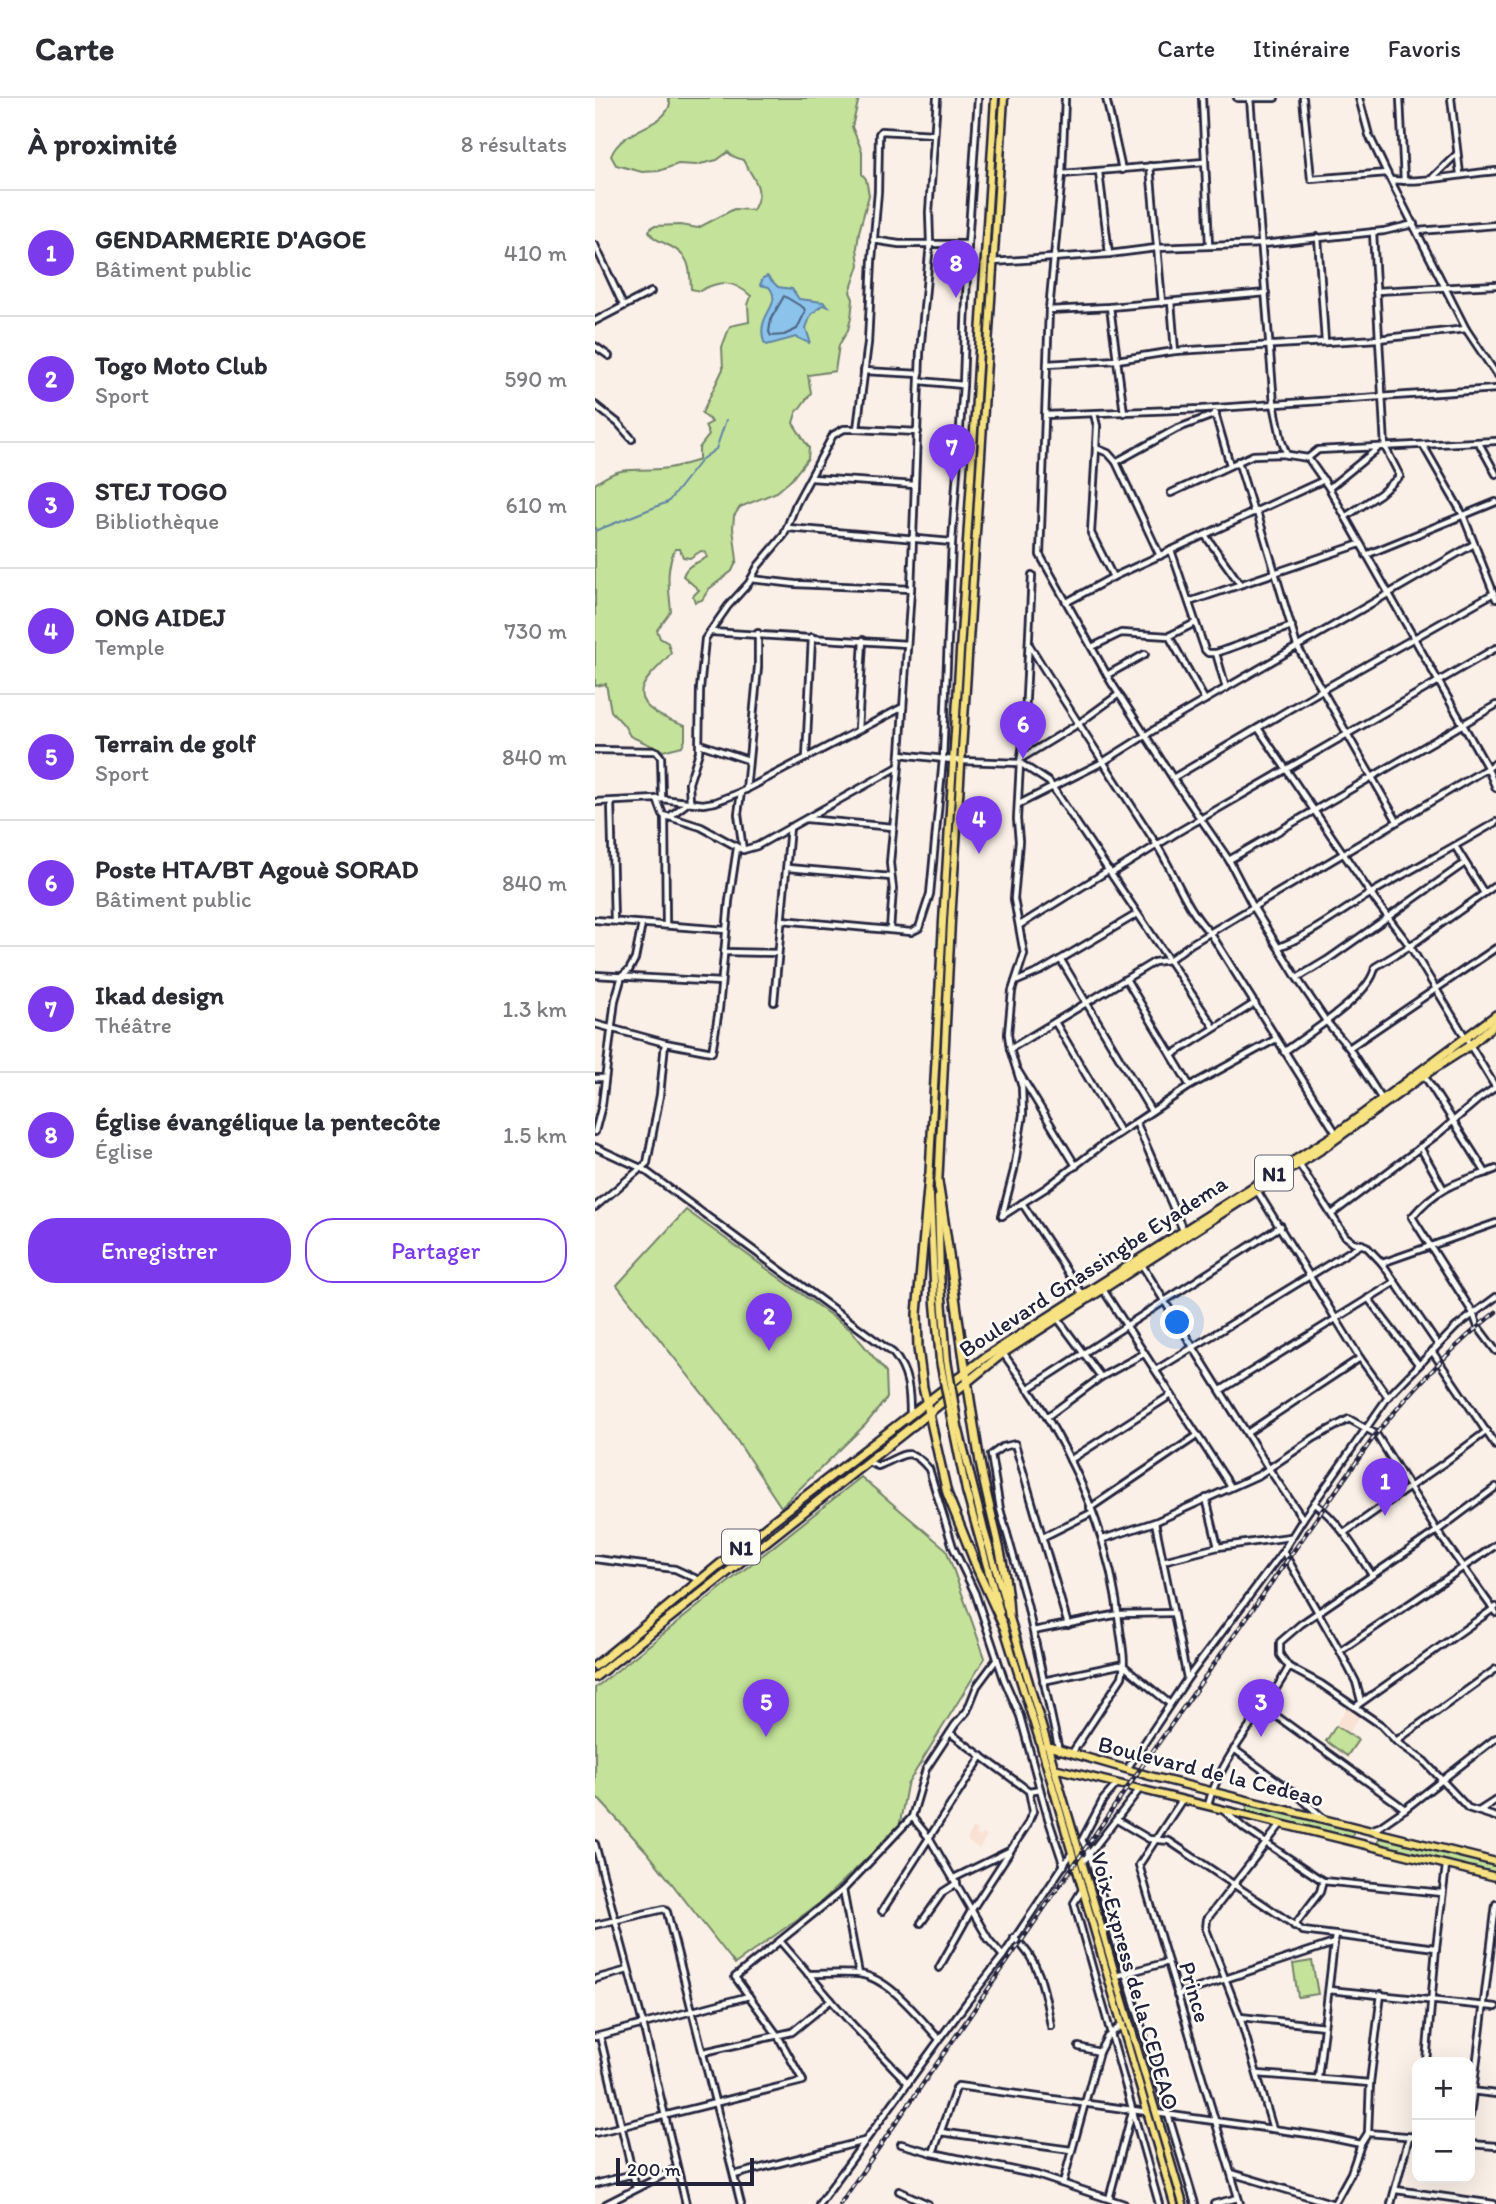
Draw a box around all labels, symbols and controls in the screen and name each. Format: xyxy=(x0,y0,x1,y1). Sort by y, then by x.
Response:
text: Carte xyxy=(35,29,115,68)
text: Carte xyxy=(1157,34,1215,63)
text: Itinéraire xyxy=(1253,34,1350,63)
text: Favoris xyxy=(1388,34,1461,63)
text: À proximité xyxy=(28,125,177,162)
text: 8 résultats xyxy=(461,130,567,158)
text: GENDARMERIE D'AGOE xyxy=(95,223,366,255)
text: 1 xyxy=(46,239,56,267)
text: 410 m xyxy=(504,239,567,267)
pin: 8 xyxy=(933,240,979,298)
text: Bâtiment public xyxy=(95,255,252,283)
text: Togo Moto Club xyxy=(95,349,268,381)
text: 2 xyxy=(45,365,57,393)
text: 590 m xyxy=(504,365,567,393)
text: Sport xyxy=(95,381,149,409)
pin: 7 xyxy=(929,424,975,482)
text: STEJ TOGO xyxy=(95,475,227,507)
text: 3 xyxy=(45,491,57,519)
text: 610 m xyxy=(505,491,567,519)
text: Bibliothèque xyxy=(95,507,219,535)
text: ONG AIDEJ xyxy=(95,601,226,633)
text: 4 xyxy=(44,617,58,645)
text: 730 m xyxy=(504,617,567,645)
text: Temple xyxy=(95,633,165,661)
pin: 6 xyxy=(1000,701,1046,759)
text: Terrain de golf xyxy=(95,727,256,759)
text: 5 xyxy=(45,743,57,771)
text: 840 m xyxy=(502,743,567,771)
text: Sport xyxy=(95,759,149,787)
pin: 4 xyxy=(956,796,1002,854)
text: Poste HTA/BT Agouè SORAD xyxy=(95,853,418,885)
text: 6 xyxy=(45,869,57,897)
text: 840 m xyxy=(502,869,567,897)
text: Bâtiment public xyxy=(95,885,252,913)
text: Ikad design xyxy=(95,979,224,1011)
text: 7 xyxy=(45,995,57,1023)
text: 1.3 km xyxy=(503,995,567,1023)
text: Théâtre xyxy=(95,1011,172,1039)
text: Église évangélique la pentecôte xyxy=(95,1105,441,1137)
text: 8 xyxy=(45,1121,57,1149)
text: 1.5 km xyxy=(503,1121,567,1149)
text: Église xyxy=(95,1137,153,1165)
road number: N1 xyxy=(1255,1156,1293,1190)
street label: Boulevard Gnassingbe Eyadema xyxy=(954,1169,1232,1363)
button: Enregistrer xyxy=(28,1218,291,1283)
button: Partager xyxy=(305,1218,567,1283)
pin: 2 xyxy=(746,1293,792,1351)
your location xyxy=(1160,1305,1194,1339)
pin: 1 xyxy=(1362,1458,1408,1516)
road number: N1 xyxy=(722,1530,760,1564)
pin: 5 xyxy=(743,1679,789,1737)
pin: 3 xyxy=(1238,1679,1284,1737)
street label: Boulevard de la Cedeao xyxy=(1095,1729,1327,1813)
street label: Voix Express de la CEDEAO xyxy=(1085,1849,1185,2113)
street label: Prince xyxy=(1173,1958,1217,2026)
map controls xyxy=(1412,2057,1475,2183)
button: + xyxy=(1412,2057,1475,2120)
button: − xyxy=(1412,2120,1475,2183)
scale bar xyxy=(616,2155,754,2187)
text: 200 m xyxy=(627,2158,681,2181)

